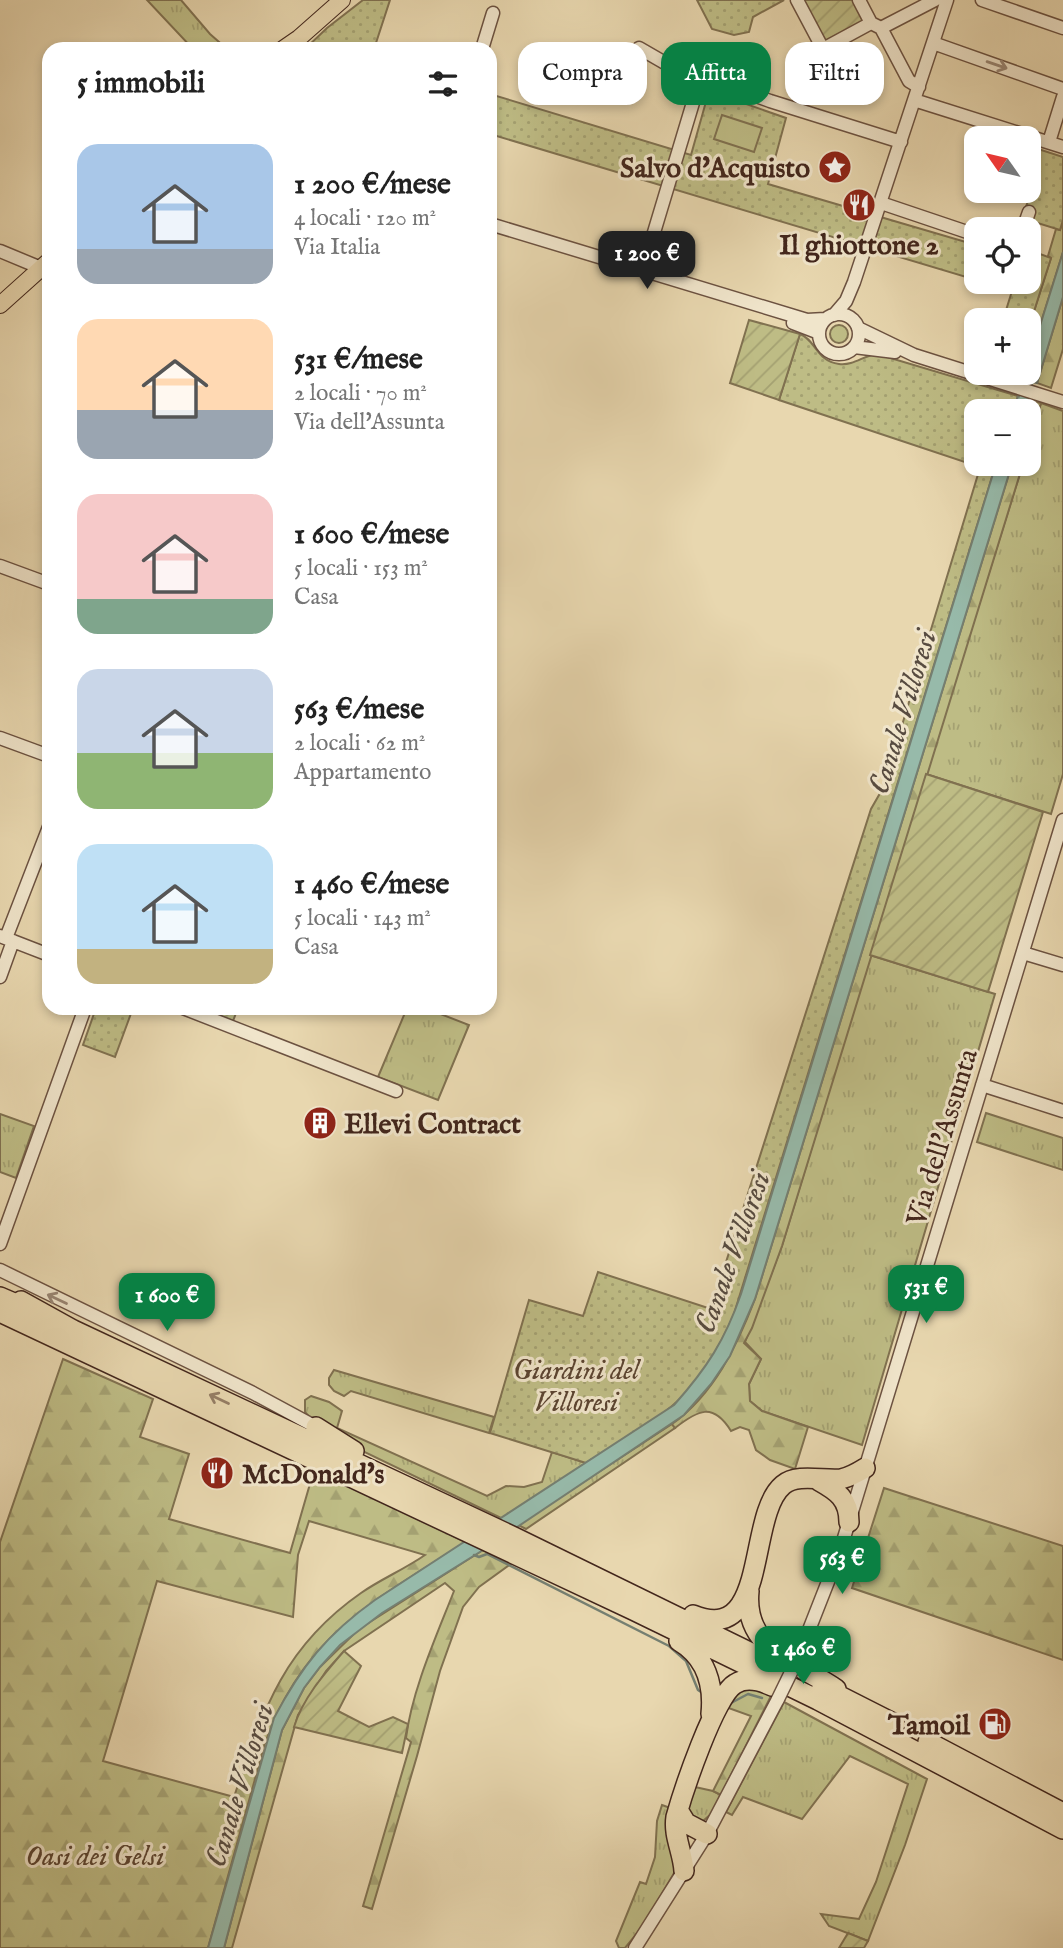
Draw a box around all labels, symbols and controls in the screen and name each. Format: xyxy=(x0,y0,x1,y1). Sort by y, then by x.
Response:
chip: Compra xyxy=(518,42,647,105)
chip: Affitta xyxy=(661,42,771,105)
chip: Filtri xyxy=(785,42,884,105)
one-way arrow xyxy=(986,60,1008,72)
text: 5 immobili xyxy=(77,65,205,103)
icon: filters xyxy=(424,65,462,103)
north arrow xyxy=(964,126,1041,203)
map controls xyxy=(964,126,1041,476)
place icon: Salvo d'Acquisto xyxy=(816,148,854,186)
place label: Salvo d'Acquisto xyxy=(620,152,810,187)
text: 1 200 €/mese xyxy=(294,166,451,204)
icon: home xyxy=(133,172,217,256)
restaurant icon: Il ghiottone 2 xyxy=(840,186,878,224)
text: 4 locali · 120 m² xyxy=(294,204,436,233)
button: locate xyxy=(964,217,1041,294)
place label: Il ghiottone 2 xyxy=(779,229,939,264)
pin: 1 200 € xyxy=(582,232,712,291)
text: Via Italia xyxy=(294,233,380,262)
text: 1 200 € xyxy=(614,239,680,268)
button: + xyxy=(964,308,1041,385)
text: 531 €/mese xyxy=(294,341,423,379)
icon: home xyxy=(133,347,217,431)
text: 2 locali · 70 m² xyxy=(294,379,427,408)
button: − xyxy=(964,399,1041,476)
text: Via dell'Assunta xyxy=(294,408,445,437)
text: 1 600 €/mese xyxy=(294,516,449,554)
icon: home xyxy=(133,522,217,606)
text: 5 locali · 153 m² xyxy=(294,554,428,583)
text: Casa xyxy=(294,583,338,612)
water label: Canale Villoresi xyxy=(861,624,948,799)
text: 563 €/mese xyxy=(294,691,424,729)
icon: home xyxy=(133,697,217,781)
text: 2 locali · 62 m² xyxy=(294,729,425,758)
text: Appartamento xyxy=(294,758,431,787)
text: 1 460 €/mese xyxy=(294,866,449,904)
icon: home xyxy=(133,872,217,956)
text: 5 locali · 143 m² xyxy=(294,904,431,933)
text: Casa xyxy=(294,933,338,962)
street label: Via dell'Assunta xyxy=(900,1044,987,1231)
building icon: Ellevi Contract xyxy=(301,1104,339,1142)
place label: Ellevi Contract xyxy=(344,1108,521,1143)
water label: Canale Villoresi xyxy=(687,1164,781,1339)
pin: 531 € xyxy=(877,1266,975,1325)
text: 531 € xyxy=(904,1273,948,1302)
pin: 1 600 € xyxy=(102,1274,232,1333)
text: 1 600 € xyxy=(135,1281,199,1310)
one-way arrow xyxy=(47,1291,68,1305)
park label: Giardini del Villoresi xyxy=(513,1354,642,1421)
one-way arrow xyxy=(209,1392,230,1405)
restaurant icon: McDonald's xyxy=(198,1454,236,1492)
place label: McDonald's xyxy=(242,1458,385,1493)
pin: 563 € xyxy=(793,1536,891,1596)
text: 563 € xyxy=(819,1544,865,1573)
pin: 1 460 € xyxy=(738,1626,868,1686)
text: 1 460 € xyxy=(771,1634,835,1663)
water label: Canale Villoresi xyxy=(198,1697,285,1872)
fuel station icon: Tamoil xyxy=(976,1705,1014,1743)
place label: Tamoil xyxy=(887,1709,971,1744)
park label: Oasi dei Gelsi xyxy=(26,1840,166,1875)

